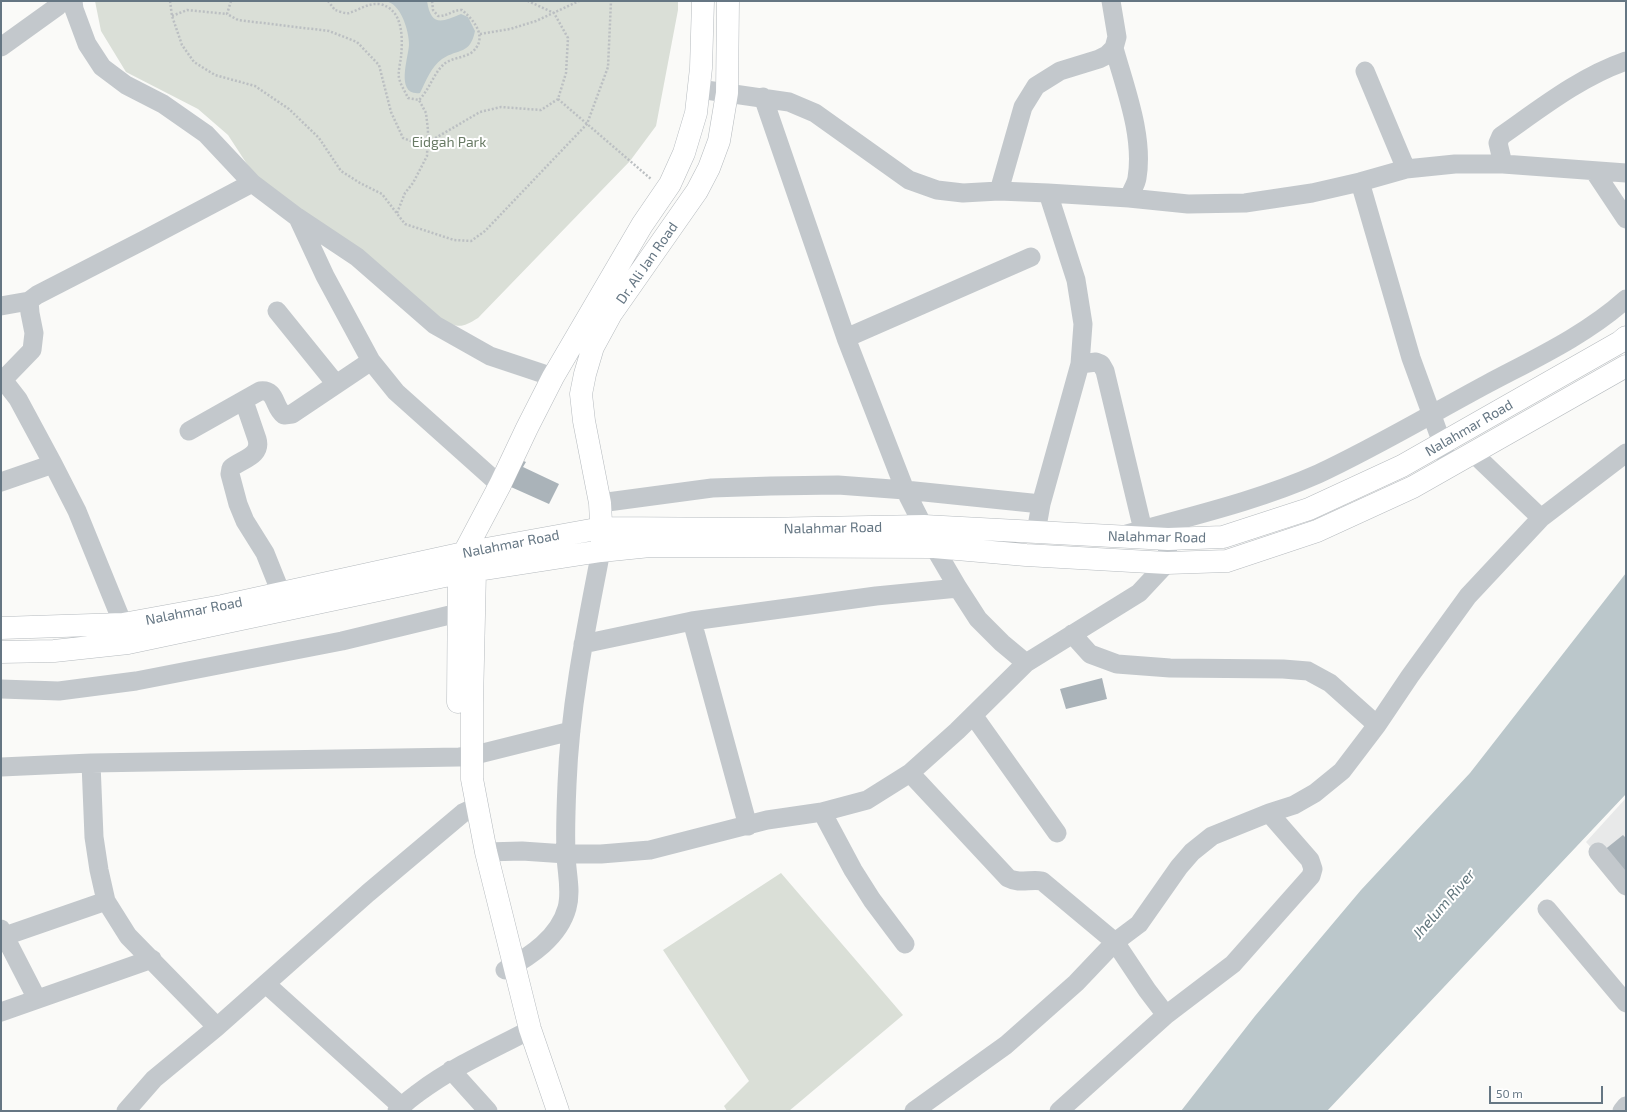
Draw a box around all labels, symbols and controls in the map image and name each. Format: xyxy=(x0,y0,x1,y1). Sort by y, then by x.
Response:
park label: Eidgah Park xyxy=(412,134,486,150)
street label: Dr. Ali Jan Road xyxy=(613,219,681,307)
street label: Nalahmar Road xyxy=(1422,396,1516,460)
street label: Nalahmar Road xyxy=(784,519,882,537)
street label: Nalahmar Road xyxy=(461,526,561,562)
street label: Nalahmar Road xyxy=(1108,528,1206,546)
street label: Nalahmar Road xyxy=(144,593,244,629)
water label: Jhelum River xyxy=(1409,866,1479,942)
scale bar xyxy=(1491,1078,1605,1104)
text: 50 m xyxy=(1496,1086,1523,1100)

